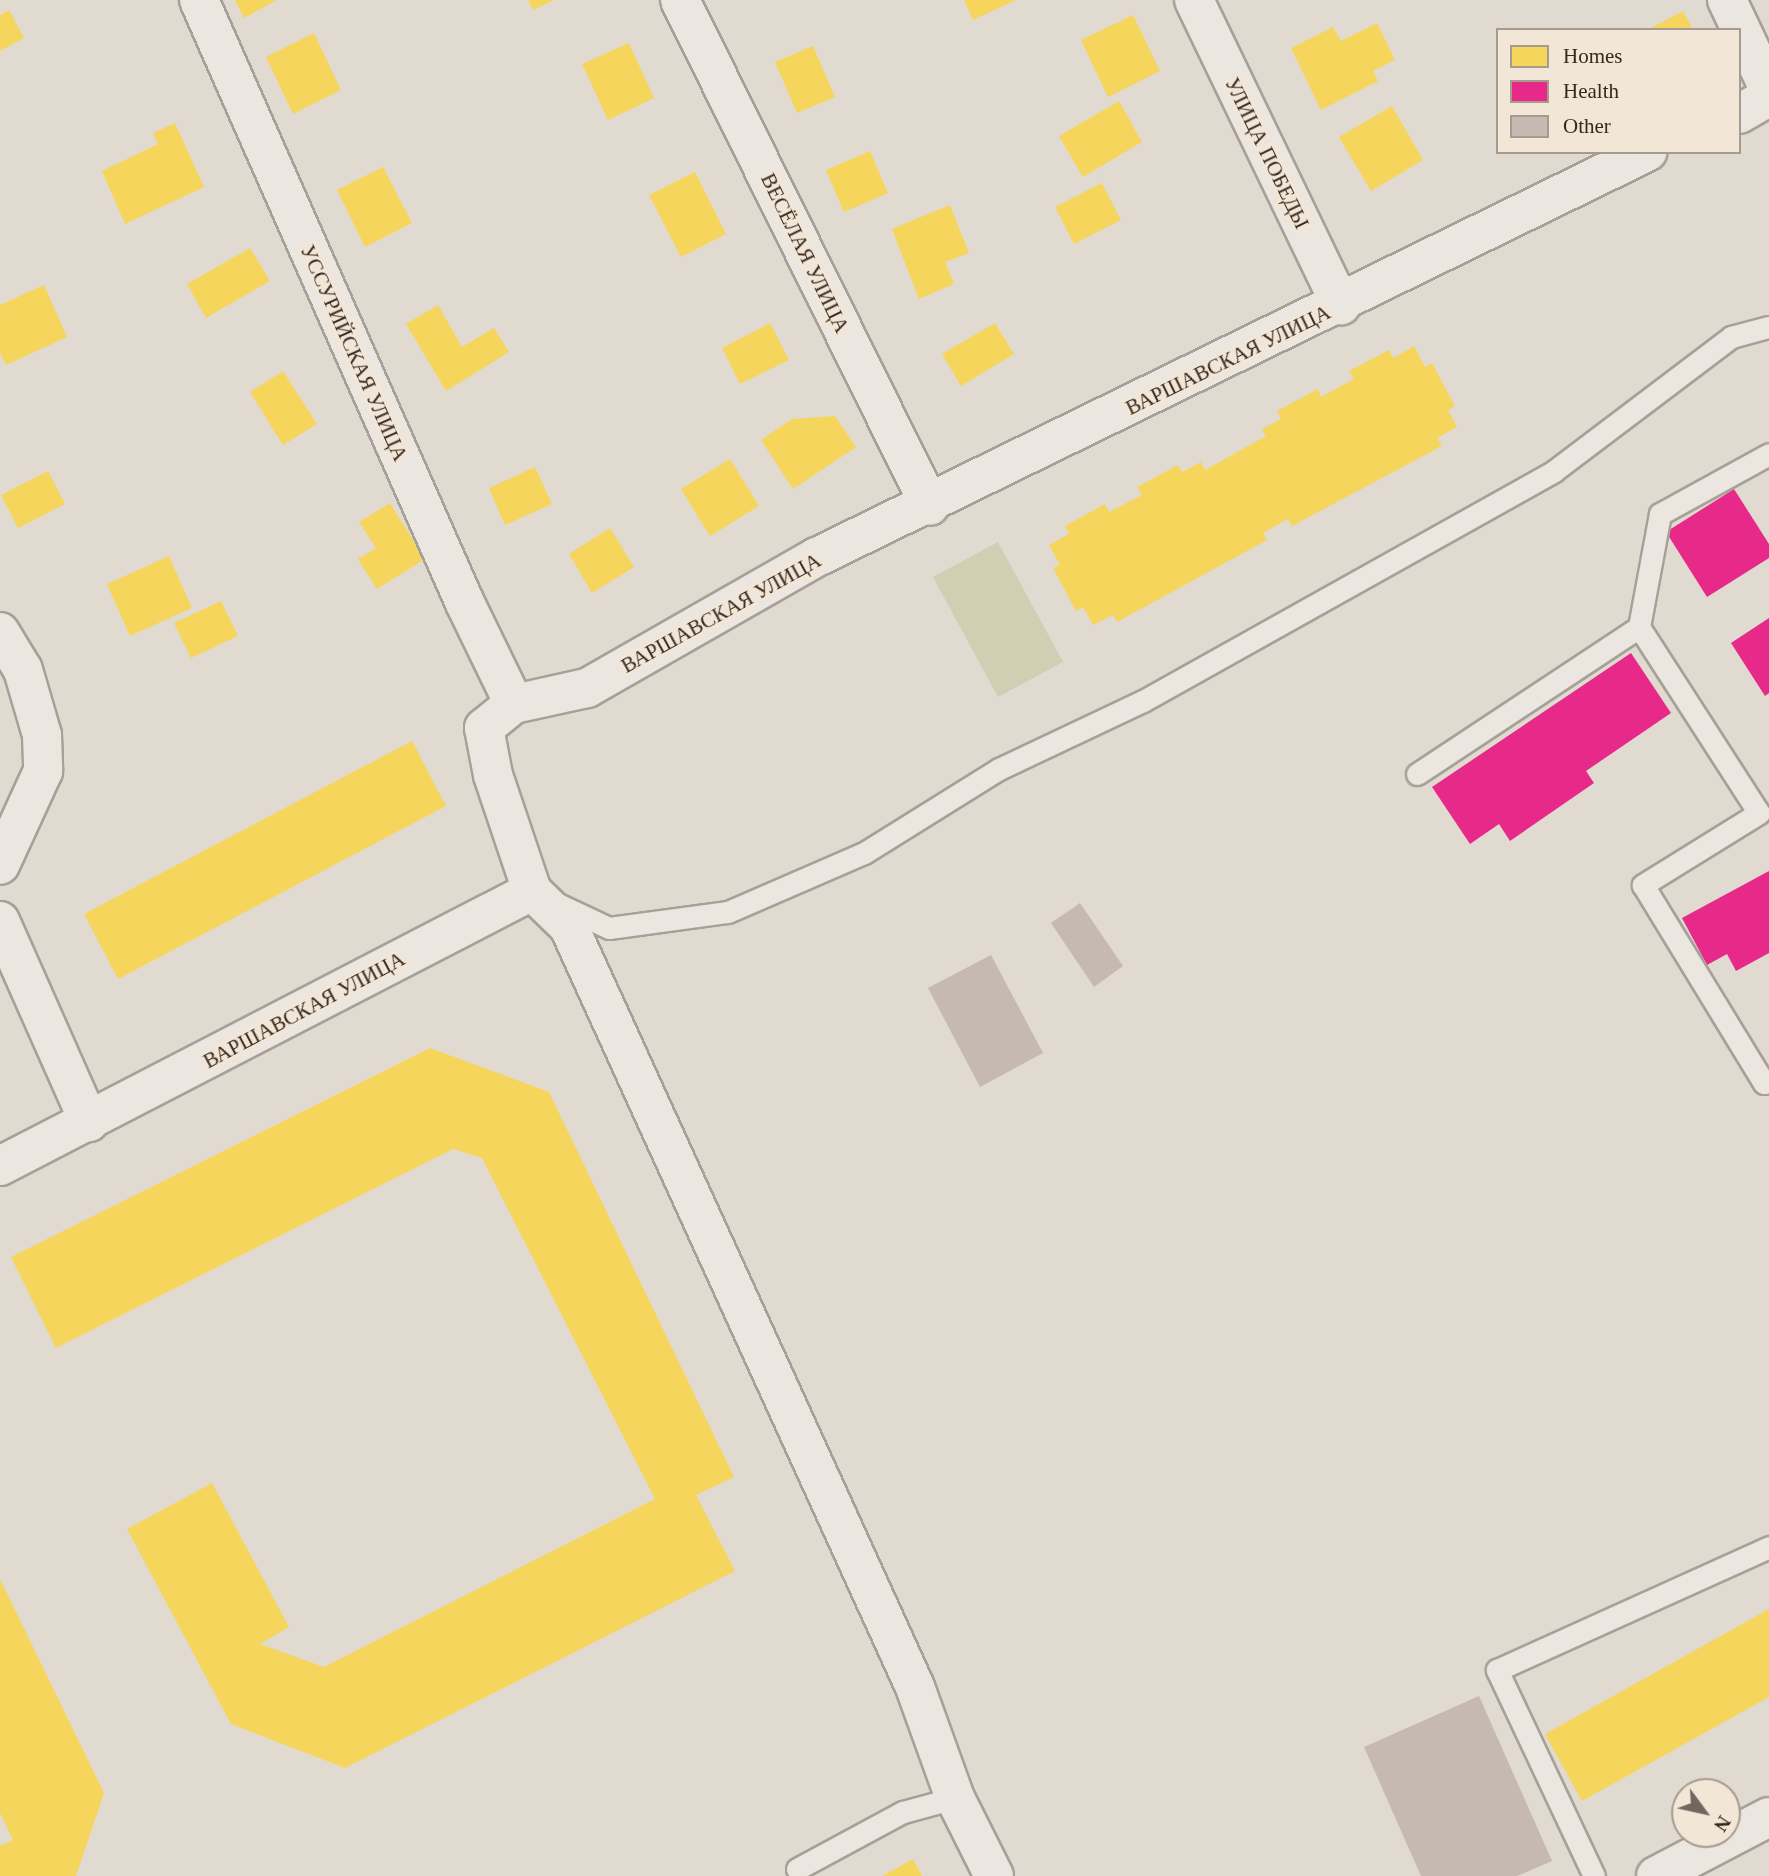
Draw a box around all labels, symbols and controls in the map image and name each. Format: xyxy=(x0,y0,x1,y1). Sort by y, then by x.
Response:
legend xyxy=(1496,28,1741,154)
text: Homes xyxy=(1563,44,1623,68)
street label: УЛИЦА ПОБЕДЫ xyxy=(1219,73,1315,233)
text: Health xyxy=(1563,79,1619,103)
text: Other xyxy=(1563,114,1611,138)
street label: ВЕСЁЛАЯ УЛИЦА xyxy=(755,169,855,337)
street label: УССУРИЙСКАЯ УЛИЦА xyxy=(295,241,413,465)
street label: ВАРШАВСКАЯ УЛИЦА xyxy=(1122,299,1334,421)
street label: ВАРШАВСКАЯ УЛИЦА xyxy=(617,548,825,678)
street label: ВАРШАВСКАЯ УЛИЦА xyxy=(199,946,409,1074)
north arrow xyxy=(1671,1778,1741,1848)
text: N xyxy=(1710,1812,1735,1835)

